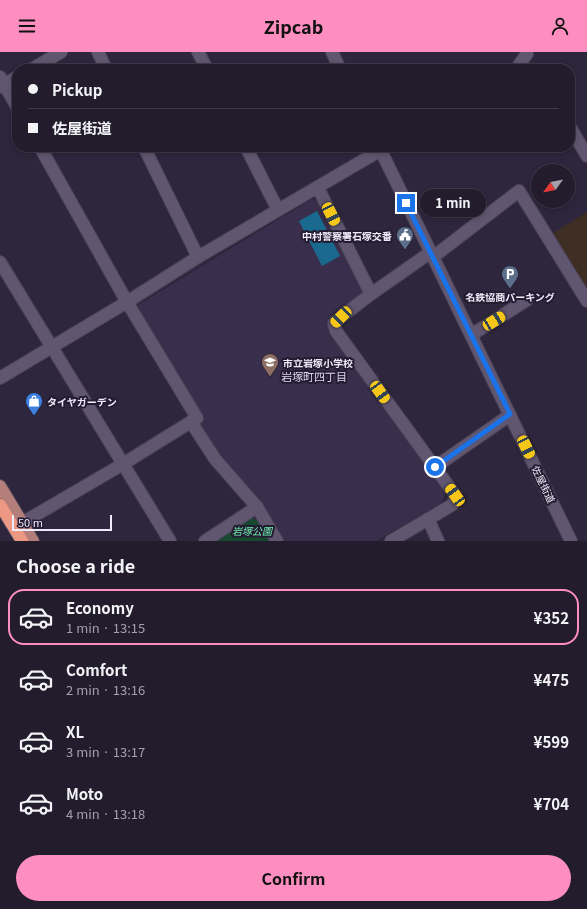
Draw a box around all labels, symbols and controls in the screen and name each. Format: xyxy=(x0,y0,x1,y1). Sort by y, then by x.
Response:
text: Zipcab xyxy=(264,13,323,39)
icon: menu xyxy=(16,15,38,37)
icon: person xyxy=(549,15,571,37)
text: Pickup xyxy=(52,79,102,100)
text: 佐屋街道 xyxy=(52,117,112,138)
north arrow xyxy=(531,164,575,208)
map controls xyxy=(531,164,575,208)
callout: 1 min xyxy=(420,189,486,217)
text: 1 min xyxy=(435,193,471,212)
route end xyxy=(397,194,415,212)
car xyxy=(320,201,342,227)
public building icon: 中村警察署石塚交番 xyxy=(395,225,415,250)
place label: 中村警察署石塚交番 xyxy=(302,228,392,243)
parking icon: 名鉄協商パーキング xyxy=(500,264,520,289)
place label: 名鉄協商パーキング xyxy=(465,289,555,304)
car xyxy=(328,304,354,330)
car xyxy=(481,310,507,332)
school or university icon: 市立岩塚小学校 xyxy=(260,352,280,377)
place label: 市立岩塚小学校 xyxy=(283,355,353,370)
district label: 岩塚町四丁目 xyxy=(281,368,347,384)
car xyxy=(368,379,392,405)
shop icon: タイヤガーデン xyxy=(24,391,44,416)
place label: タイヤガーデン xyxy=(47,394,117,409)
car xyxy=(515,434,537,460)
route start xyxy=(426,458,444,476)
street label: 佐屋街道 xyxy=(528,463,560,505)
car xyxy=(443,482,467,508)
scale bar xyxy=(12,513,112,532)
text: 50 m xyxy=(18,514,43,530)
park label: 岩塚公園 xyxy=(232,523,274,538)
text: Choose a ride xyxy=(16,552,135,578)
text: Economy xyxy=(66,597,134,618)
icon: car xyxy=(18,599,54,635)
text: ¥352 xyxy=(534,607,569,628)
text: 1 min · 13:15 xyxy=(66,618,145,637)
text: Comfort xyxy=(66,659,127,680)
icon: car xyxy=(18,661,54,697)
text: ¥475 xyxy=(534,669,569,690)
text: 2 min · 13:16 xyxy=(66,680,145,699)
text: XL xyxy=(66,721,84,742)
icon: car xyxy=(18,723,54,759)
text: ¥599 xyxy=(534,731,569,752)
text: 3 min · 13:17 xyxy=(66,742,145,761)
text: Moto xyxy=(66,783,103,804)
icon: car xyxy=(18,785,54,821)
text: ¥704 xyxy=(534,793,569,814)
text: 4 min · 13:18 xyxy=(66,804,145,823)
button: Confirm xyxy=(16,855,571,901)

